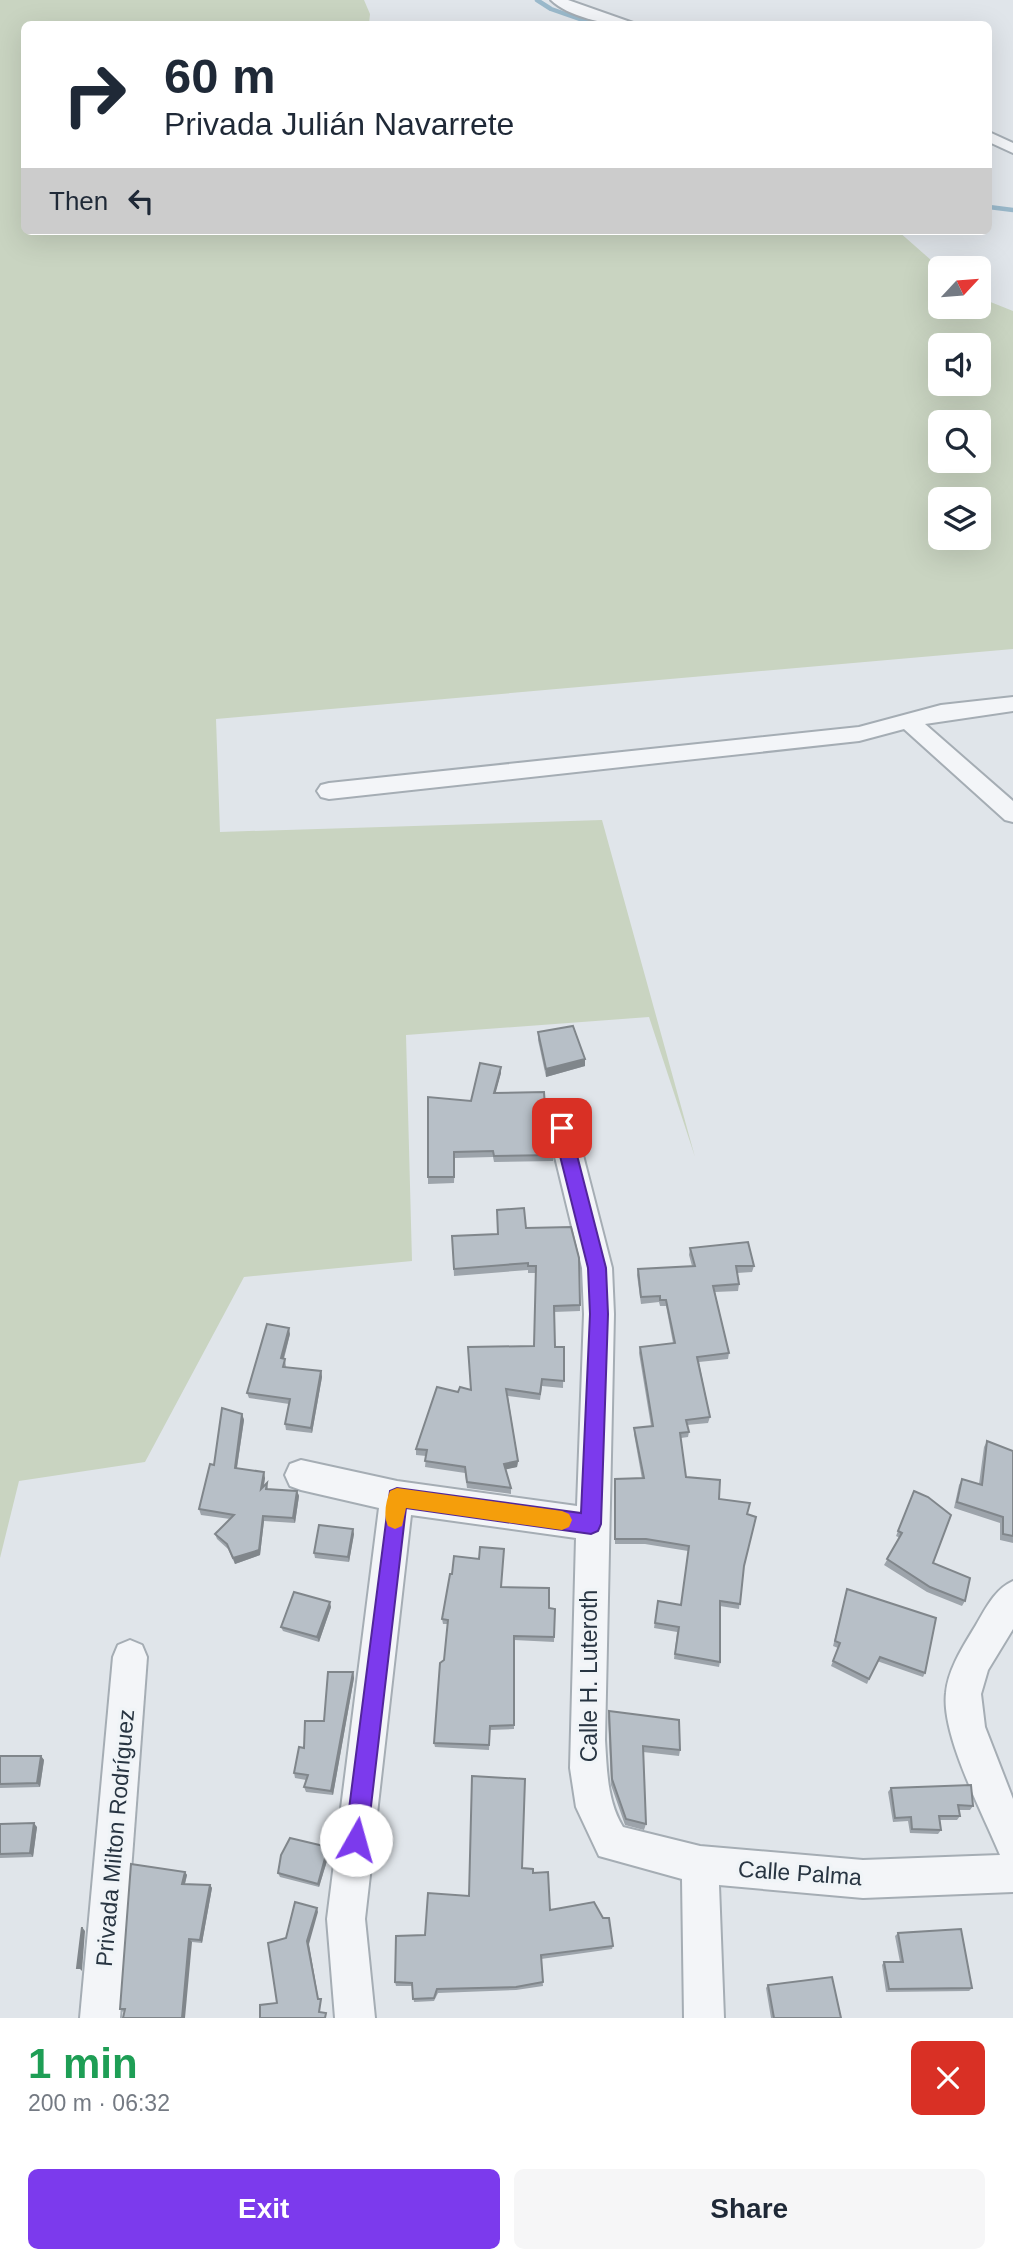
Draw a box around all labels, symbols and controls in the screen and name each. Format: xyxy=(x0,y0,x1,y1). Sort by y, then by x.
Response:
icon: right xyxy=(49,49,140,140)
text: 60 m xyxy=(164,49,276,103)
text: Privada Julián Navarrete xyxy=(164,106,514,142)
icon: left xyxy=(122,182,160,220)
text: Then xyxy=(49,186,108,216)
north arrow xyxy=(928,256,990,318)
map controls xyxy=(928,256,991,550)
button: sound xyxy=(928,333,991,396)
button: search xyxy=(928,410,991,473)
button: layers xyxy=(928,487,991,550)
pin xyxy=(532,1098,592,1158)
icon: arrive xyxy=(543,1109,581,1147)
street label: Calle H. Luteroth xyxy=(576,1590,602,1762)
street label: Privada Milton Rodríguez xyxy=(91,1708,139,1968)
position arrow xyxy=(319,1803,393,1877)
street label: Calle Palma xyxy=(737,1856,863,1890)
text: 1 min xyxy=(28,2040,138,2087)
button: close xyxy=(911,2041,985,2115)
text: 200 m · 06:32 xyxy=(28,2090,170,2116)
button: Exit xyxy=(28,2169,500,2249)
button: Share xyxy=(514,2169,985,2249)

